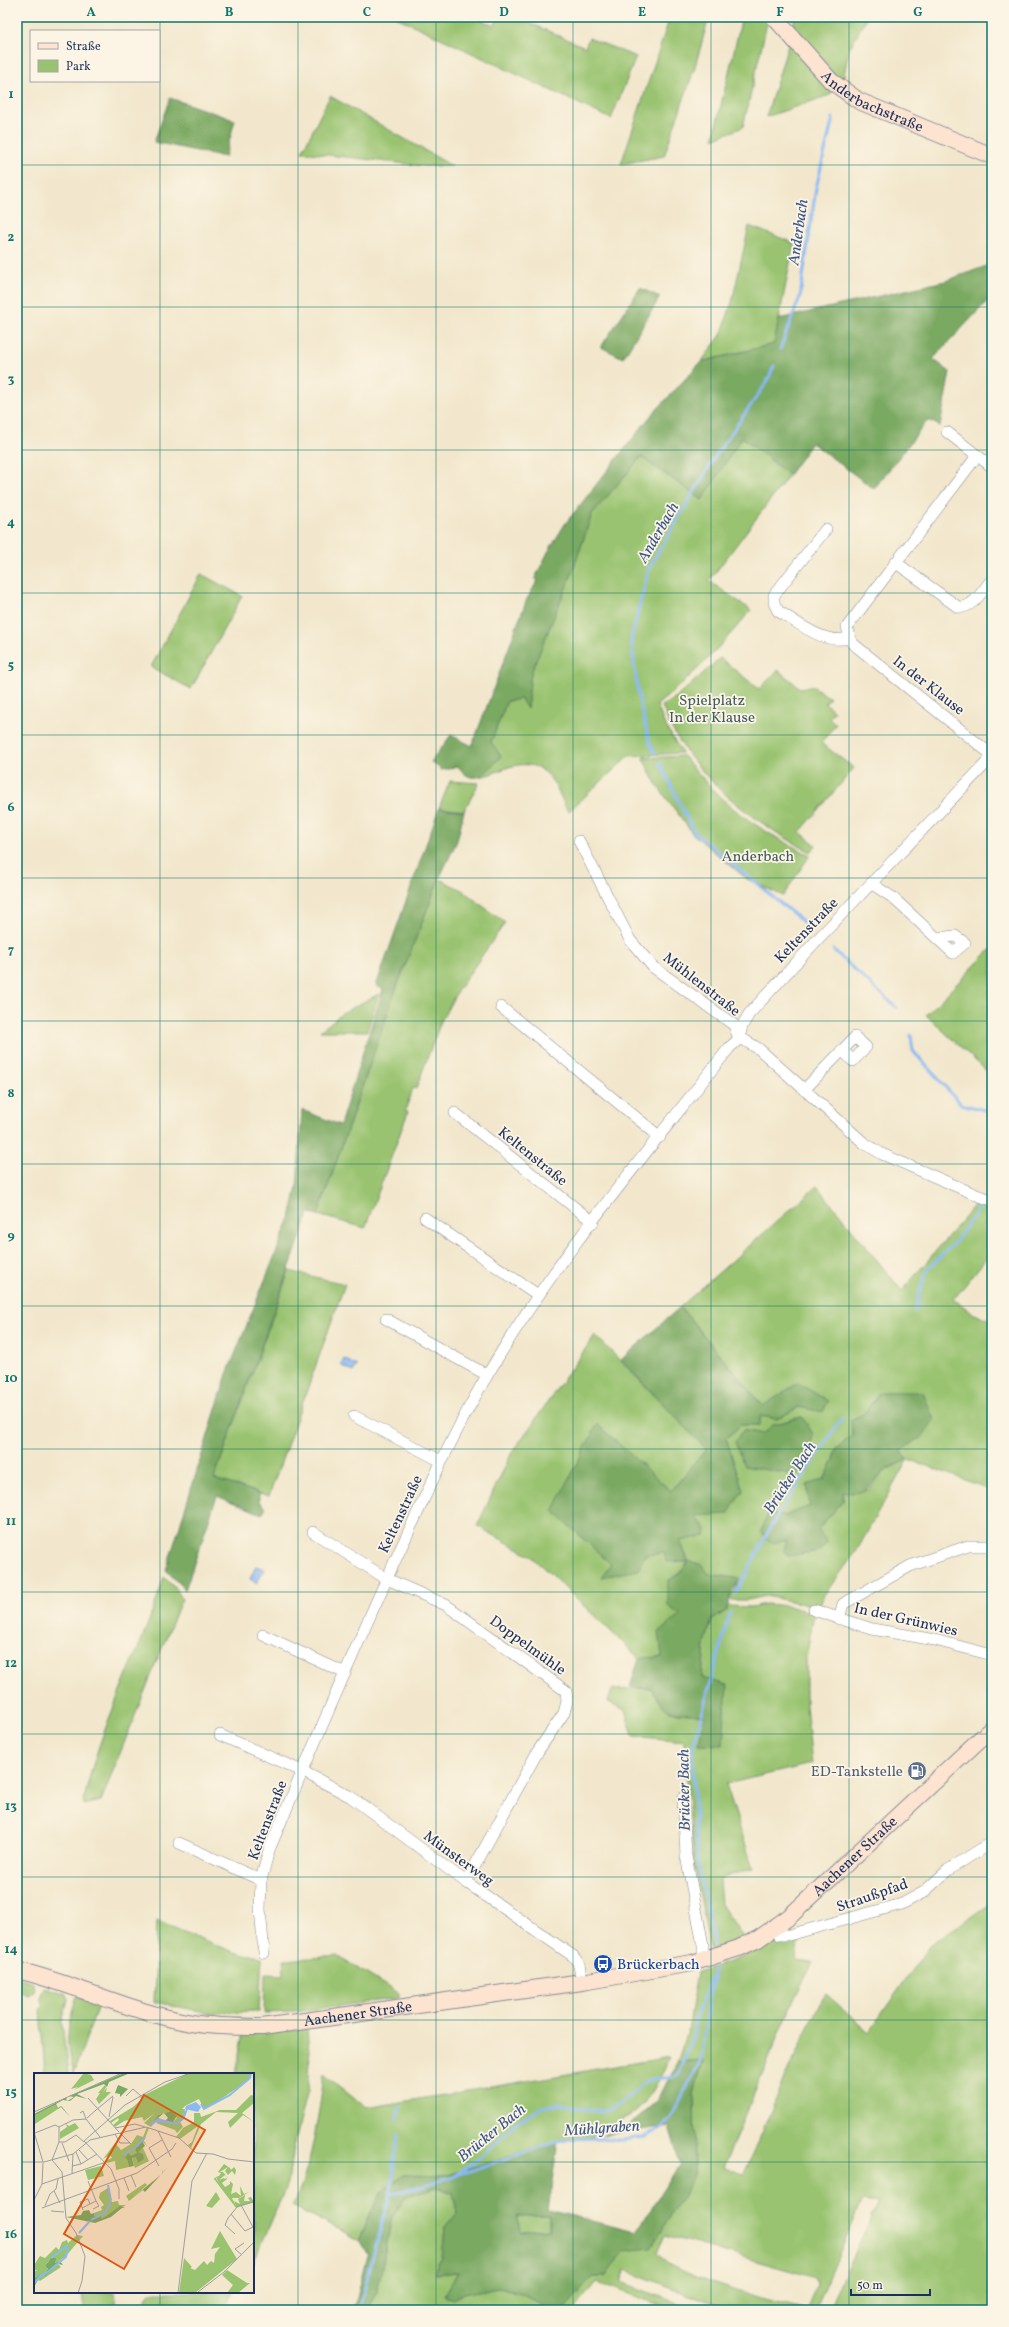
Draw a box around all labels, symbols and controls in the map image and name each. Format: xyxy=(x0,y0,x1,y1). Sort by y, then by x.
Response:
text: A xyxy=(86,4,96,22)
text: B xyxy=(225,4,234,22)
text: C xyxy=(363,4,371,22)
text: D xyxy=(499,4,509,22)
text: E xyxy=(638,4,646,22)
text: F xyxy=(776,4,784,22)
text: G xyxy=(913,4,923,22)
legend xyxy=(30,30,160,82)
text: Straße xyxy=(66,39,101,55)
text: Park xyxy=(66,59,91,75)
street label: Anderbachstraße xyxy=(815,67,926,138)
text: 1 xyxy=(8,86,14,104)
water label: Anderbach xyxy=(783,198,815,268)
text: 2 xyxy=(8,229,15,247)
text: 3 xyxy=(8,371,15,389)
water label: Anderbach xyxy=(632,499,685,568)
text: 4 xyxy=(7,514,15,532)
street label: In der Klause xyxy=(888,651,969,721)
text: 5 xyxy=(8,657,14,675)
park label: Spielplatz In der Klause xyxy=(669,691,755,729)
text: 6 xyxy=(7,799,15,817)
park label: Anderbach xyxy=(722,847,794,868)
street label: Keltenstraße xyxy=(770,894,844,969)
text: 7 xyxy=(8,942,14,960)
street label: Mühlenstraße xyxy=(658,948,744,1022)
text: 8 xyxy=(7,1085,15,1103)
street label: Keltenstraße xyxy=(493,1123,571,1192)
text: 9 xyxy=(7,1227,15,1245)
text: 10 xyxy=(4,1370,18,1388)
water label: Brücker Bach xyxy=(759,1438,822,1519)
street label: Keltenstraße xyxy=(374,1472,429,1557)
text: 11 xyxy=(6,1513,16,1531)
street label: In der Grünwies xyxy=(852,1598,960,1643)
street label: Doppelmühle xyxy=(485,1611,570,1681)
text: 12 xyxy=(5,1655,17,1673)
water label: Brücker Bach xyxy=(673,1749,697,1831)
fuel station icon: ED-Tankstelle xyxy=(906,1760,928,1782)
place label: ED-Tankstelle xyxy=(811,1762,903,1783)
street label: Keltenstraße xyxy=(244,1778,293,1863)
text: 13 xyxy=(5,1798,17,1816)
street label: Aachener Straße xyxy=(808,1812,903,1902)
street label: Münsterweg xyxy=(419,1827,498,1892)
street label: Straußpfad xyxy=(834,1874,911,1918)
text: 14 xyxy=(4,1941,18,1959)
bus stop icon: Brückerbach xyxy=(592,1953,614,1975)
place label: Brückerbach xyxy=(617,1955,700,1976)
street label: Aachener Straße xyxy=(302,1997,414,2033)
inset map xyxy=(34,2073,254,2293)
text: 15 xyxy=(5,2084,17,2102)
water label: Brücker Bach xyxy=(453,2099,531,2168)
water label: Mühlgraben xyxy=(563,2115,640,2143)
text: 16 xyxy=(5,2226,17,2244)
scale bar xyxy=(851,2271,930,2297)
text: 50 m xyxy=(857,2278,883,2294)

